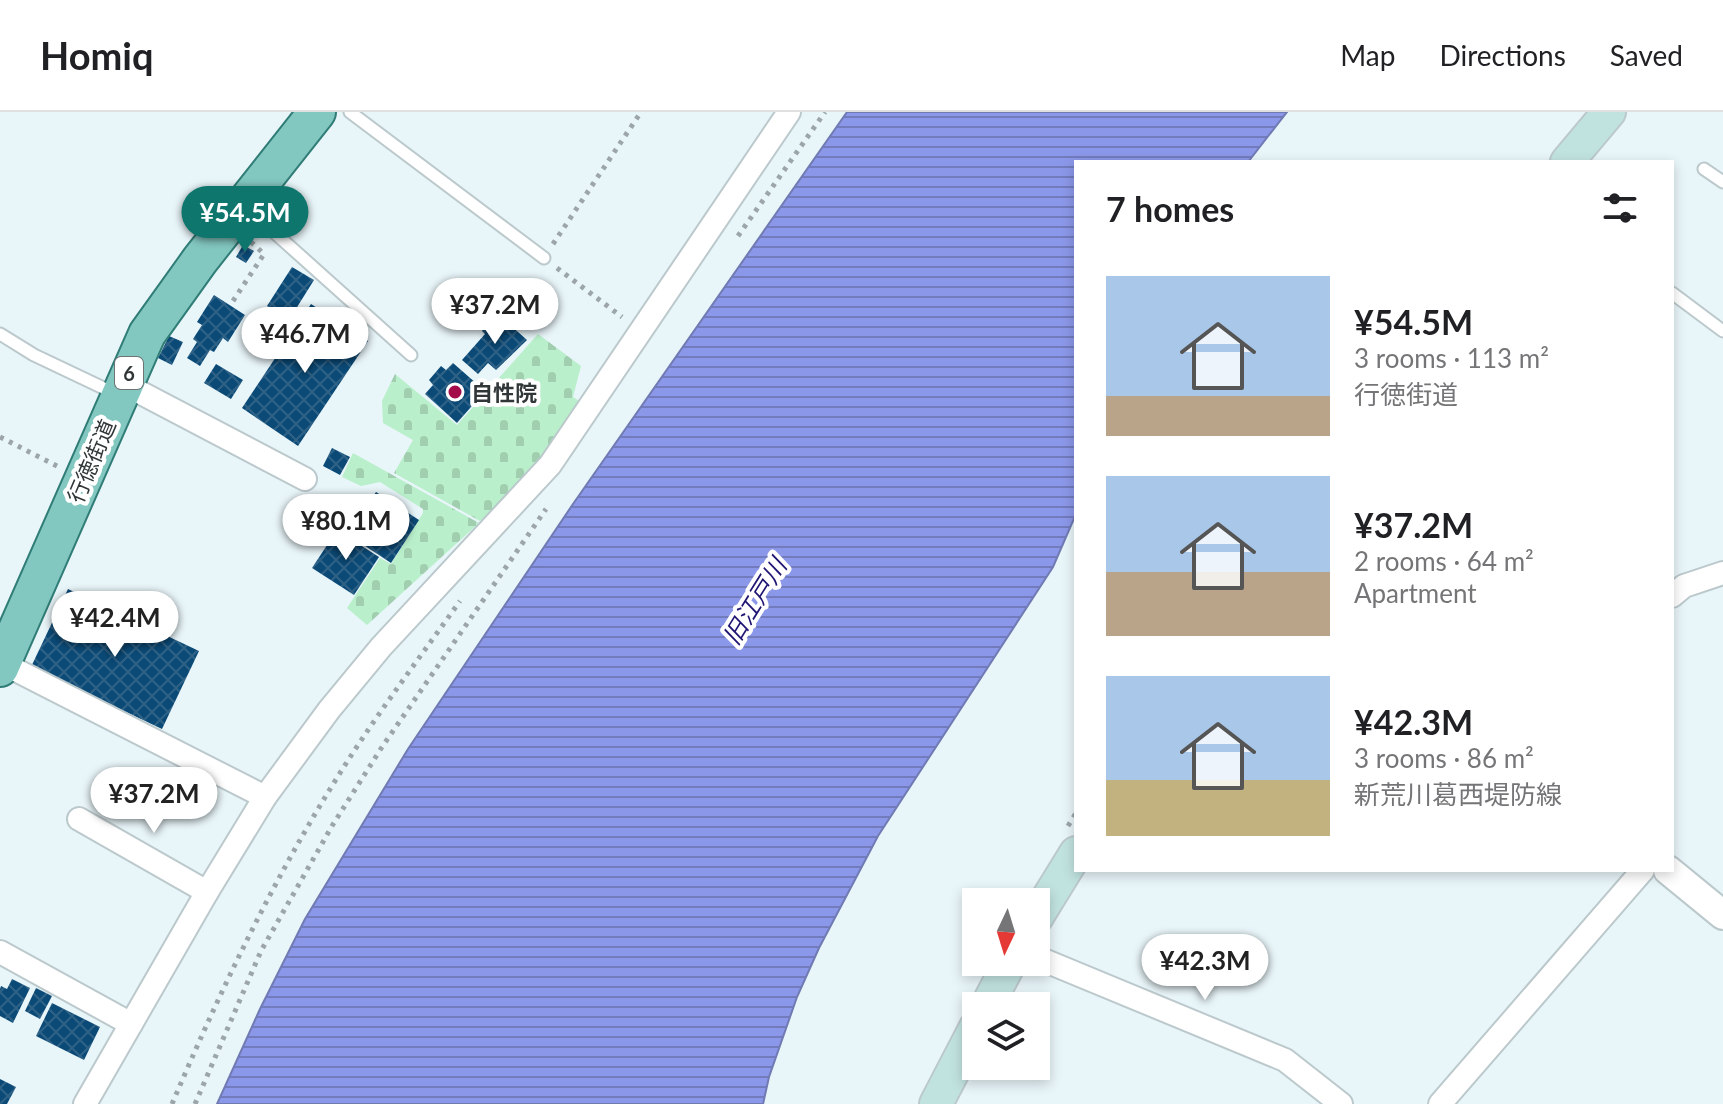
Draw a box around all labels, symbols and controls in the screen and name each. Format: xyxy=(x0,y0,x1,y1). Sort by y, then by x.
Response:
text: Homiq xyxy=(40,32,154,78)
text: Map xyxy=(1340,38,1395,72)
text: Directions xyxy=(1439,38,1566,72)
text: Saved xyxy=(1610,38,1683,72)
pin: ¥54.5M xyxy=(180,186,310,254)
icon: filters xyxy=(1598,186,1642,230)
text: 7 homes xyxy=(1106,188,1234,229)
text: ¥54.5M xyxy=(199,196,291,228)
pin: ¥37.2M xyxy=(430,278,560,346)
text: ¥37.2M xyxy=(449,288,541,320)
text: ¥54.5M xyxy=(1354,301,1473,342)
pin: ¥46.7M xyxy=(240,307,370,375)
icon: home xyxy=(1170,308,1266,404)
text: ¥46.7M xyxy=(259,317,351,349)
text: 3 rooms · 113 m² xyxy=(1354,342,1549,374)
road number: 6 xyxy=(115,357,143,389)
text: 行徳街道 xyxy=(1354,378,1458,410)
place label: 自性院 xyxy=(471,379,537,406)
marker: 自性院 xyxy=(446,383,464,401)
street label: 行徳街道 xyxy=(61,415,121,507)
pin: ¥80.1M xyxy=(281,494,411,562)
text: ¥80.1M xyxy=(300,504,392,536)
text: ¥37.2M xyxy=(1354,504,1473,545)
icon: home xyxy=(1170,508,1266,604)
text: 2 rooms · 64 m² xyxy=(1354,545,1534,577)
water label: 旧江戸川 xyxy=(716,550,793,649)
text: Apartment xyxy=(1354,577,1477,609)
pin: ¥42.4M xyxy=(50,591,180,659)
text: ¥42.4M xyxy=(69,601,161,633)
text: ¥42.3M xyxy=(1354,701,1473,742)
icon: home xyxy=(1170,708,1266,804)
text: 3 rooms · 86 m² xyxy=(1354,742,1534,774)
pin: ¥37.2M xyxy=(89,767,219,835)
text: ¥37.2M xyxy=(108,777,200,809)
text: 新荒川葛西堤防線 xyxy=(1354,778,1562,810)
north arrow xyxy=(962,888,1050,976)
map controls xyxy=(962,888,1050,1080)
pin: ¥42.3M xyxy=(1140,934,1270,1002)
text: ¥42.3M xyxy=(1159,944,1251,976)
button: layers xyxy=(962,992,1050,1080)

